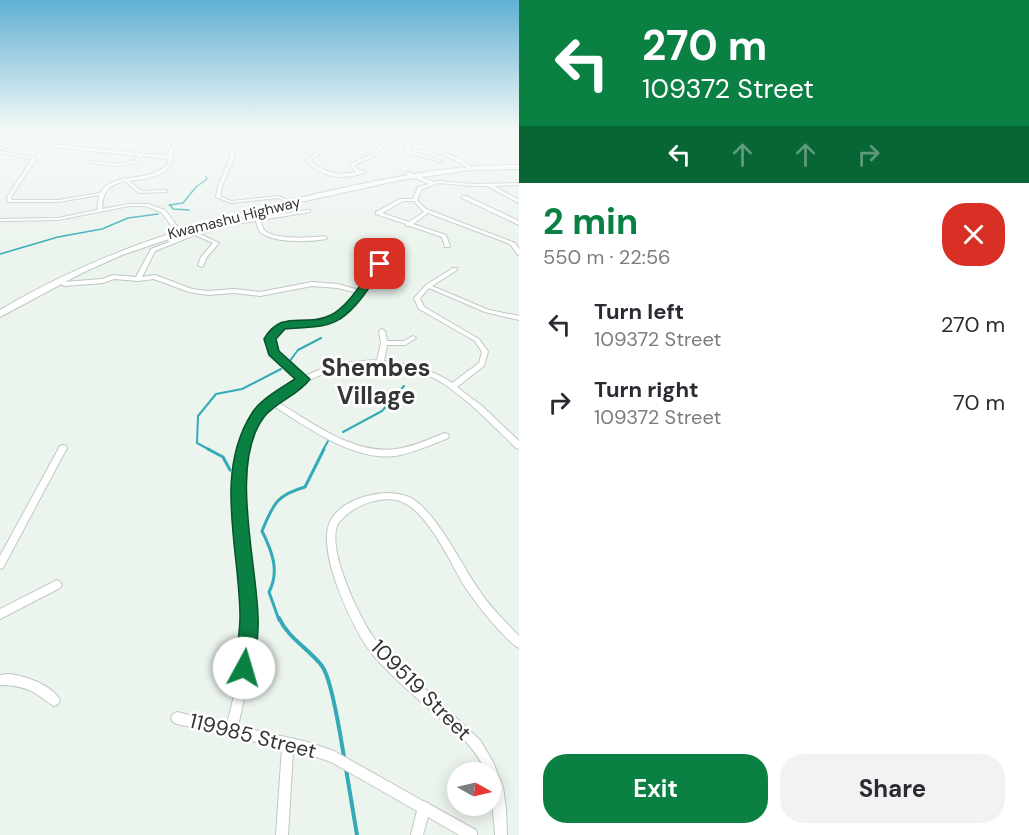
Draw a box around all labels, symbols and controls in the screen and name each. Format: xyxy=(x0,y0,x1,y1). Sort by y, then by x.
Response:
text: 270 m xyxy=(642,18,767,73)
icon: left xyxy=(543,24,621,102)
text: 109372 Street xyxy=(642,71,814,106)
icon: left xyxy=(663,138,696,171)
icon: ahead xyxy=(726,138,759,171)
icon: ahead xyxy=(789,138,822,171)
icon: right xyxy=(852,138,885,171)
street label: Kwamashu Highway xyxy=(166,192,303,244)
text: 2 min xyxy=(543,198,638,245)
button: close xyxy=(942,203,1005,266)
pin xyxy=(354,238,405,289)
text: 550 m · 22:56 xyxy=(543,244,671,270)
icon: arrive xyxy=(363,247,396,280)
text: Turn left xyxy=(594,297,684,326)
icon: left xyxy=(543,308,576,341)
text: 270 m xyxy=(941,310,1005,339)
text: 109372 Street xyxy=(594,326,721,352)
district label: Shembes Village xyxy=(321,352,431,411)
text: Turn right xyxy=(594,375,699,404)
icon: right xyxy=(543,386,576,419)
text: 70 m xyxy=(953,388,1005,417)
text: 109372 Street xyxy=(594,404,721,430)
street label: 109519 Street xyxy=(365,634,477,746)
position arrow xyxy=(212,636,276,700)
street label: 119985 Street xyxy=(187,707,319,765)
button: Exit xyxy=(543,754,768,823)
button: Share xyxy=(780,754,1005,823)
north arrow xyxy=(447,762,501,816)
map controls xyxy=(447,762,501,816)

